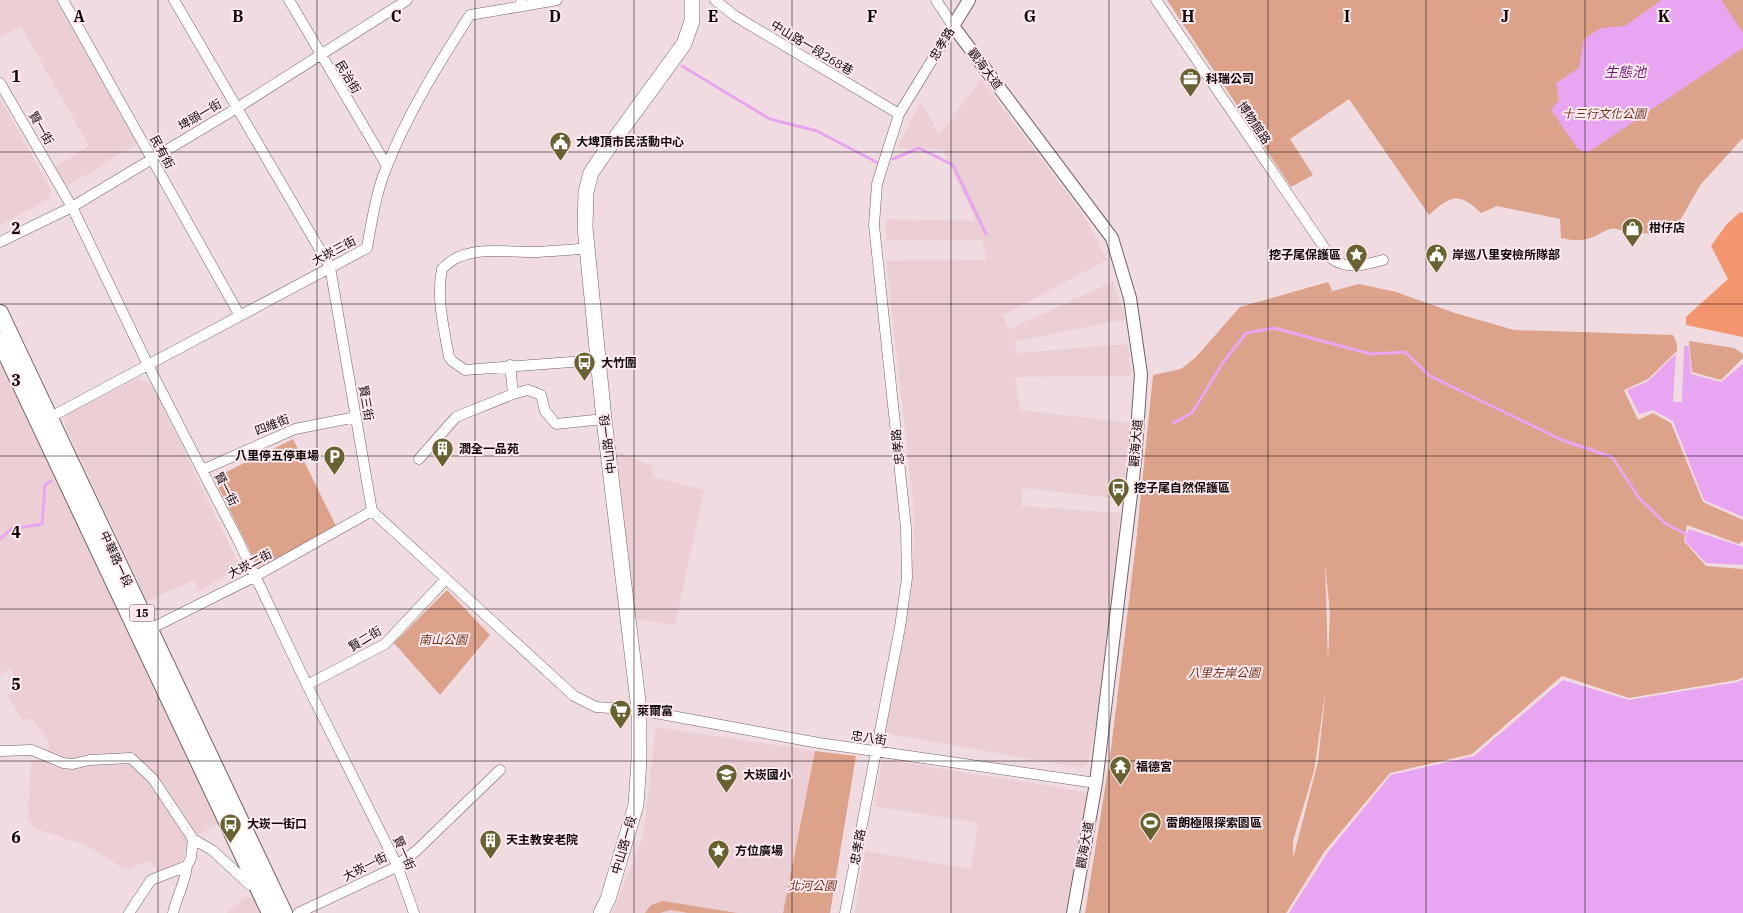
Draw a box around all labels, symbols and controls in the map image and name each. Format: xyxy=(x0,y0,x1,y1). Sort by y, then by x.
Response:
text: A xyxy=(73,6,85,26)
text: B xyxy=(232,6,244,26)
text: C xyxy=(391,6,401,26)
text: D xyxy=(549,6,561,26)
text: E xyxy=(708,6,718,26)
text: F xyxy=(867,6,877,26)
text: G xyxy=(1024,6,1036,26)
text: H xyxy=(1182,6,1195,26)
text: I xyxy=(1344,6,1350,26)
text: J xyxy=(1501,6,1509,26)
text: K xyxy=(1658,6,1671,26)
street label: 中山路一段268巷 xyxy=(768,17,856,78)
street label: 忠孝路 xyxy=(926,24,957,63)
street label: 觀海大道 xyxy=(965,45,1006,92)
street label: 民治街 xyxy=(333,57,364,96)
water label: 生態池 xyxy=(1604,63,1648,81)
text: 1 xyxy=(11,66,21,86)
office icon: 科瑞公司 xyxy=(1178,67,1202,98)
place label: 科瑞公司 xyxy=(1206,71,1254,86)
street label: 埤頭一街 xyxy=(175,96,224,133)
street label: 博物館路 xyxy=(1235,99,1274,147)
park label: 十三行文化公園 xyxy=(1562,106,1648,121)
street label: 賢一街 xyxy=(26,108,57,147)
public building icon: 大埤頂市民活動中心 xyxy=(548,130,572,161)
street label: 民有街 xyxy=(147,132,178,171)
place label: 大埤頂市民活動中心 xyxy=(576,134,684,149)
shop icon: 柑仔店 xyxy=(1621,216,1645,247)
text: 2 xyxy=(11,218,21,238)
place label: 柑仔店 xyxy=(1649,220,1685,235)
street label: 大崁三街 xyxy=(309,233,358,268)
place icon: 挖子尾保護區 xyxy=(1345,243,1369,274)
public building icon: 岸巡八里安檢所隊部 xyxy=(1424,243,1448,274)
place label: 挖子尾保護區 xyxy=(1269,247,1341,262)
place label: 岸巡八里安檢所隊部 xyxy=(1452,247,1560,262)
bus stop icon: 大竹圍 xyxy=(573,351,597,382)
place label: 大竹圍 xyxy=(601,355,637,370)
text: 3 xyxy=(11,370,21,390)
street label: 賢三街 xyxy=(356,384,377,422)
street label: 四維街 xyxy=(252,411,291,438)
street label: 中山路一段 xyxy=(596,413,619,475)
street label: 觀海大道 xyxy=(1126,418,1145,468)
street label: 忠孝路 xyxy=(888,428,907,466)
building icon: 潤全一品苑 xyxy=(431,437,455,468)
place label: 潤全一品苑 xyxy=(459,441,519,456)
parking icon: 八里停五停車場 xyxy=(323,444,347,475)
place label: 八里停五停車場 xyxy=(235,448,319,463)
street label: 賢一街 xyxy=(211,469,242,508)
bus stop icon: 挖子尾自然保護區 xyxy=(1106,476,1130,507)
place label: 挖子尾自然保護區 xyxy=(1134,480,1230,495)
text: 4 xyxy=(11,522,21,542)
street label: 中華路一段 xyxy=(97,528,136,589)
street label: 大崁二街 xyxy=(225,546,274,581)
road number: 15 xyxy=(130,604,154,622)
street label: 賢二街 xyxy=(345,623,384,654)
park label: 南山公園 xyxy=(419,632,469,647)
park label: 八里左岸公園 xyxy=(1188,665,1262,680)
text: 5 xyxy=(11,674,21,694)
supermarket icon: 萊爾富 xyxy=(609,699,633,730)
place label: 萊爾富 xyxy=(637,703,673,718)
street label: 忠八街 xyxy=(850,727,888,748)
temple icon: 福德宮 xyxy=(1108,755,1132,786)
place label: 福德宮 xyxy=(1136,759,1172,774)
school or university icon: 大崁國小 xyxy=(715,763,739,794)
place label: 大崁國小 xyxy=(743,767,791,782)
sports icon: 雷朗極限探索園區 xyxy=(1138,811,1162,842)
bus stop icon: 大崁一街口 xyxy=(219,812,243,843)
street label: 中山路一段 xyxy=(608,814,639,876)
place label: 雷朗極限探索園區 xyxy=(1166,815,1262,830)
place label: 大崁一街口 xyxy=(247,816,307,831)
street label: 觀海大道 xyxy=(1073,820,1096,870)
text: 6 xyxy=(11,827,21,847)
building icon: 天主教安老院 xyxy=(478,828,502,859)
street label: 忠孝路 xyxy=(847,828,868,866)
place label: 天主教安老院 xyxy=(506,832,578,847)
street label: 賢一街 xyxy=(390,833,419,872)
place icon: 方位廣場 xyxy=(707,839,731,870)
place label: 方位廣場 xyxy=(735,843,783,858)
street label: 大崁一街 xyxy=(340,849,390,884)
park label: 北河公園 xyxy=(788,878,838,893)

